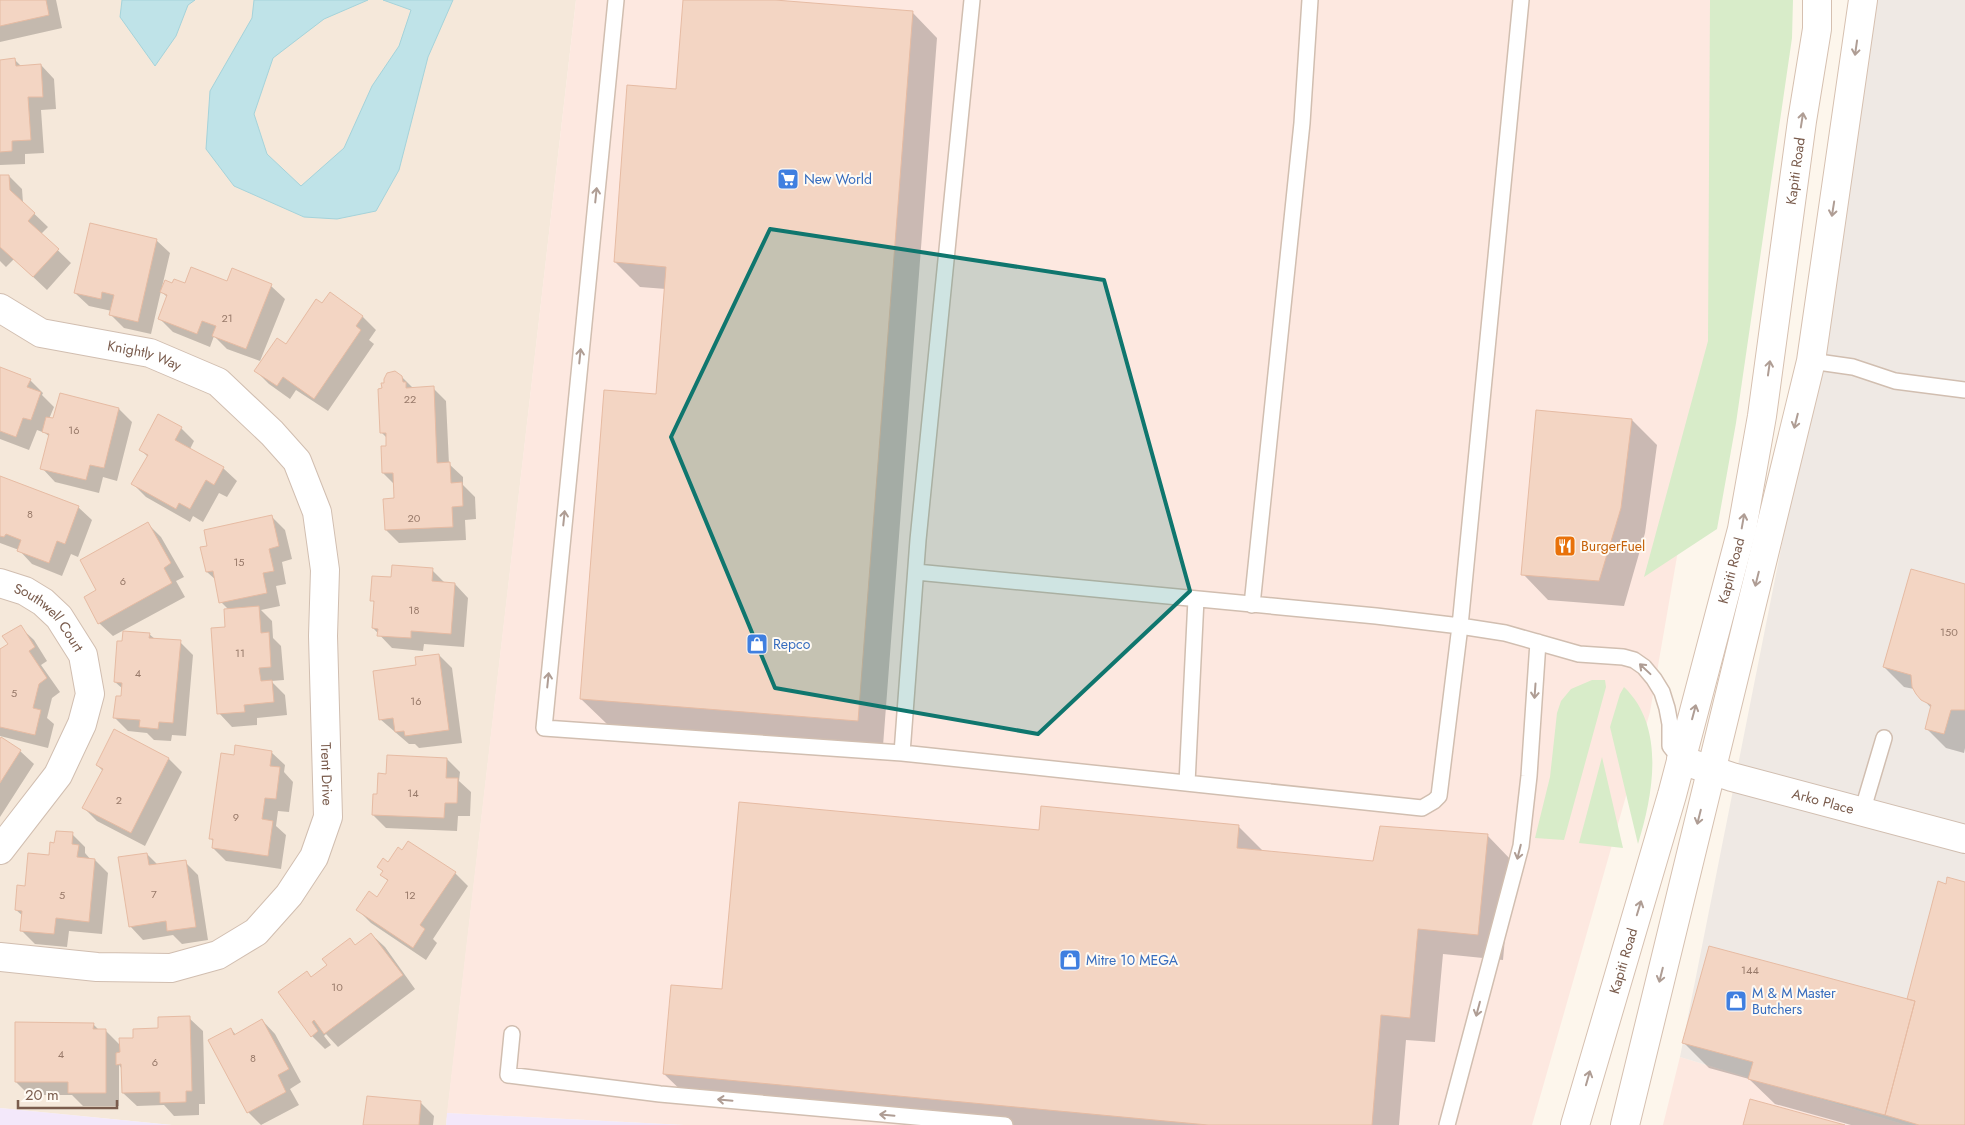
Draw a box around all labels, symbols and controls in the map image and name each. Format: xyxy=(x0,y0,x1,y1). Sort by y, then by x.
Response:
one-way arrow xyxy=(1851,40,1861,56)
one-way arrow xyxy=(1798,112,1808,128)
street label: Kapiti Road xyxy=(1781,136,1810,206)
supermarket icon: New World xyxy=(776,167,800,191)
place label: New World xyxy=(804,169,872,189)
one-way arrow xyxy=(592,187,601,203)
one-way arrow xyxy=(1828,201,1838,217)
house number: 21 xyxy=(221,310,233,326)
street label: Knightly Way xyxy=(106,335,185,376)
one-way arrow xyxy=(576,349,585,365)
one-way arrow xyxy=(1764,360,1774,376)
house number: 22 xyxy=(404,391,416,407)
one-way arrow xyxy=(1791,412,1800,428)
house number: 16 xyxy=(68,422,80,438)
house number: 8 xyxy=(27,506,33,522)
house number: 20 xyxy=(408,510,421,526)
one-way arrow xyxy=(560,510,569,526)
one-way arrow xyxy=(1739,514,1748,530)
restaurant icon: BurgerFuel xyxy=(1553,534,1577,558)
street label: Kapiti Road xyxy=(1713,535,1749,606)
place label: BurgerFuel xyxy=(1581,536,1645,556)
house number: 15 xyxy=(233,554,245,570)
one-way arrow xyxy=(1752,570,1761,586)
house number: 6 xyxy=(120,573,126,589)
street label: Southwell Court xyxy=(12,578,89,656)
house number: 18 xyxy=(409,602,419,618)
house number: 150 xyxy=(1940,624,1958,640)
shop icon: Repco xyxy=(745,632,769,656)
place label: Repco xyxy=(773,634,811,654)
house number: 11 xyxy=(235,645,245,661)
one-way arrow xyxy=(1638,663,1651,675)
house number: 4 xyxy=(135,665,142,681)
one-way arrow xyxy=(544,672,553,688)
one-way arrow xyxy=(1530,682,1539,698)
house number: 5 xyxy=(11,685,17,701)
house number: 16 xyxy=(410,693,422,709)
one-way arrow xyxy=(1689,705,1699,721)
street label: Trent Drive xyxy=(316,742,338,806)
street label: Arko Place xyxy=(1790,783,1856,819)
house number: 14 xyxy=(407,785,419,801)
house number: 2 xyxy=(116,792,122,808)
house number: 9 xyxy=(233,809,239,825)
one-way arrow xyxy=(1694,809,1703,825)
one-way arrow xyxy=(1514,844,1523,860)
house number: 7 xyxy=(151,886,157,902)
house number: 5 xyxy=(59,887,65,903)
house number: 12 xyxy=(404,887,416,903)
one-way arrow xyxy=(1634,900,1644,916)
street label: Kapiti Road xyxy=(1604,926,1642,996)
shop icon: Mitre 10 MEGA xyxy=(1058,948,1082,972)
place label: Mitre 10 MEGA xyxy=(1086,950,1179,970)
house number: 144 xyxy=(1741,962,1759,978)
one-way arrow xyxy=(1656,967,1665,983)
house number: 10 xyxy=(331,979,343,995)
place label: M & M Master Butchers xyxy=(1752,983,1836,1019)
shop icon: M & M Master Butchers xyxy=(1724,989,1748,1013)
one-way arrow xyxy=(1473,1001,1482,1017)
house number: 4 xyxy=(58,1046,65,1062)
house number: 8 xyxy=(250,1050,256,1066)
house number: 6 xyxy=(152,1054,158,1070)
one-way arrow xyxy=(1584,1071,1594,1087)
scale bar xyxy=(18,1078,116,1110)
text: 20 m xyxy=(25,1084,59,1106)
one-way arrow xyxy=(718,1095,734,1105)
one-way arrow xyxy=(879,1110,895,1119)

